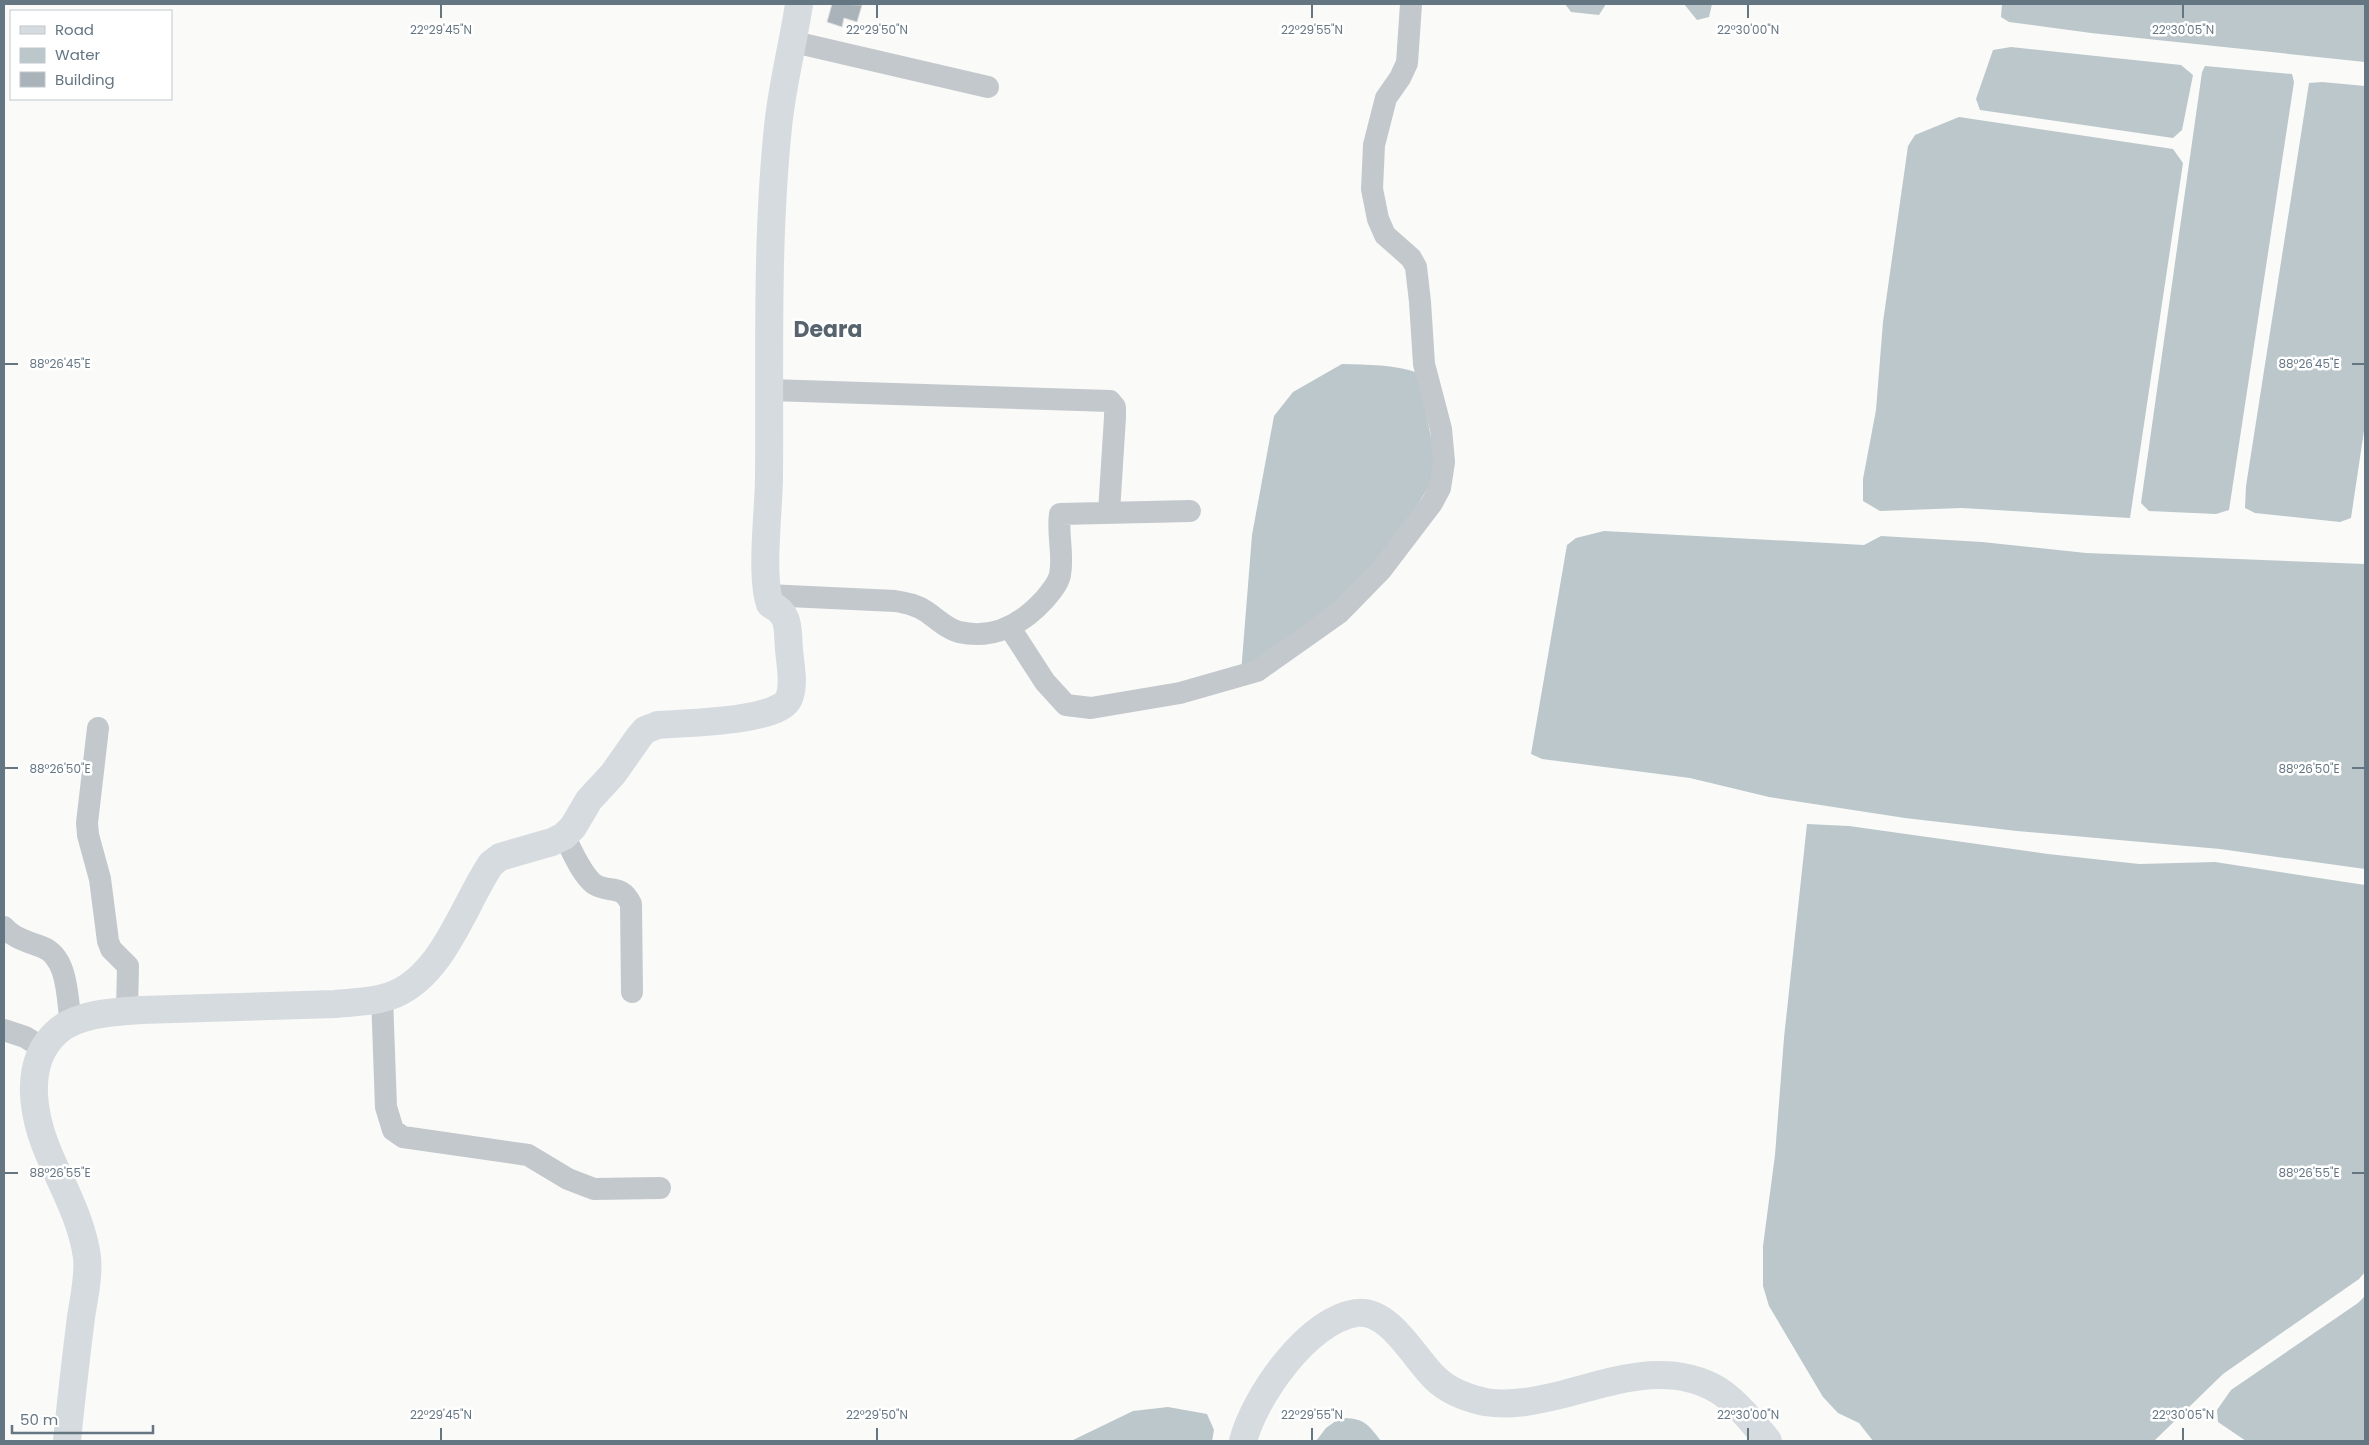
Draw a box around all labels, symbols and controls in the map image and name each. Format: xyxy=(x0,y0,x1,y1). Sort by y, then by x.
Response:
legend xyxy=(10,10,172,100)
text: Road xyxy=(55,19,94,40)
text: 22°29'45"N xyxy=(410,21,472,38)
text: 22°29'50"N xyxy=(846,21,908,38)
text: 22°29'55"N xyxy=(1281,21,1343,38)
text: 22°30'00"N xyxy=(1717,21,1779,38)
text: 22°30'05"N xyxy=(2152,21,2214,38)
text: Water xyxy=(55,44,101,65)
text: Building xyxy=(55,69,115,90)
district label: Deara xyxy=(794,314,862,345)
text: 88°26'45"E xyxy=(29,355,91,372)
text: 88°26'45"E xyxy=(2278,355,2340,372)
text: 88°26'50"E xyxy=(29,760,91,777)
text: 88°26'50"E xyxy=(2278,760,2340,777)
text: 88°26'55"E xyxy=(29,1164,91,1181)
text: 88°26'55"E xyxy=(2278,1164,2340,1181)
scale bar xyxy=(12,1402,154,1434)
text: 22°29'45"N xyxy=(410,1406,472,1423)
text: 22°29'50"N xyxy=(846,1406,908,1423)
text: 22°29'55"N xyxy=(1281,1406,1343,1423)
text: 22°30'00"N xyxy=(1717,1406,1779,1423)
text: 22°30'05"N xyxy=(2152,1406,2214,1423)
text: 50 m xyxy=(20,1409,58,1430)

